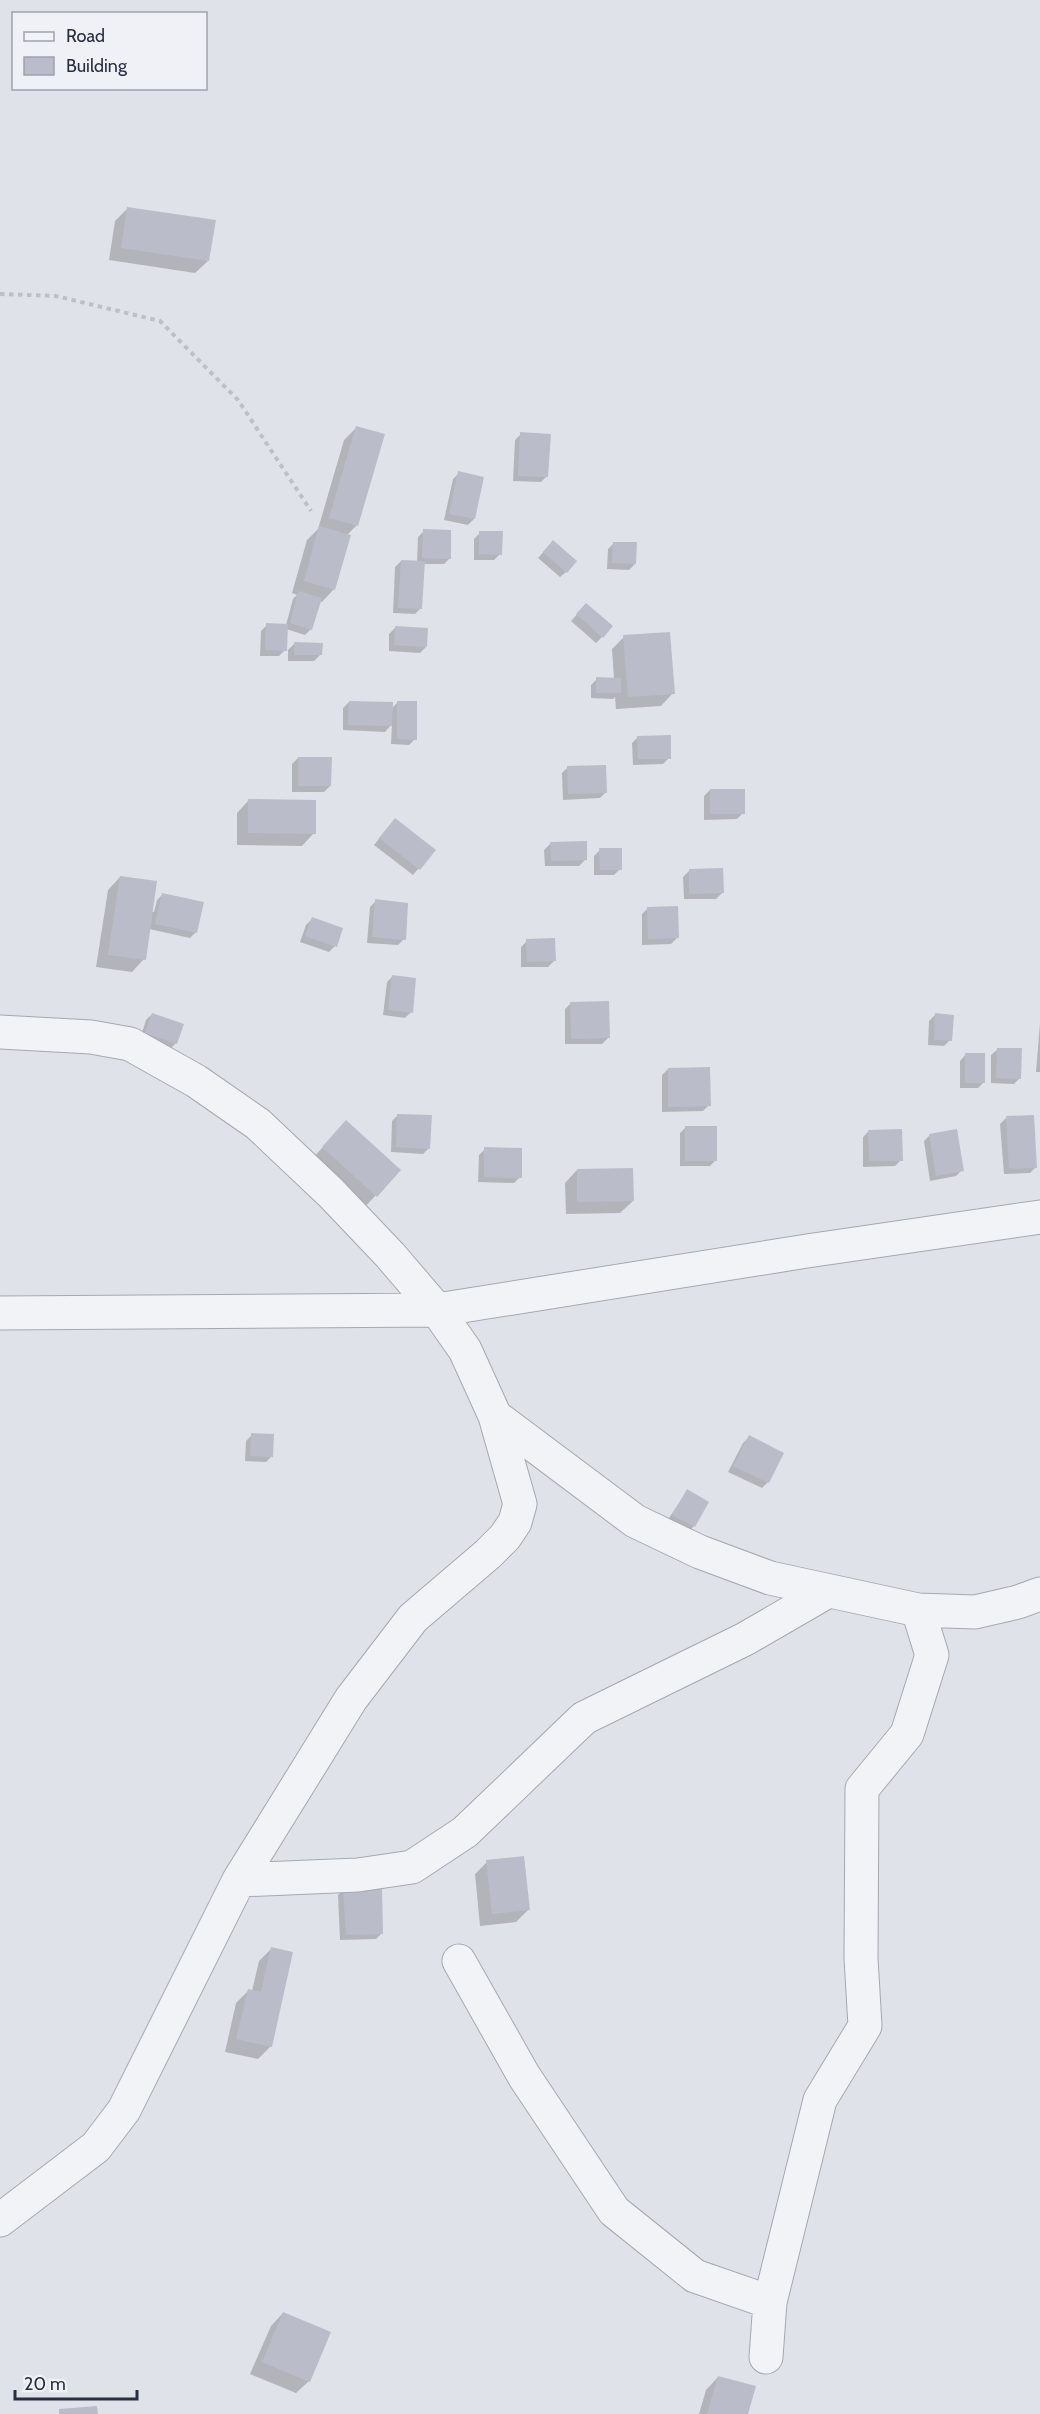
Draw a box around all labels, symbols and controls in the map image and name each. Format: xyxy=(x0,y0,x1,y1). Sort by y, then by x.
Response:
legend xyxy=(12,12,207,90)
text: Road xyxy=(66,25,105,47)
text: Building xyxy=(66,55,128,77)
scale bar xyxy=(15,2363,136,2401)
text: 20 m xyxy=(24,2373,66,2395)

